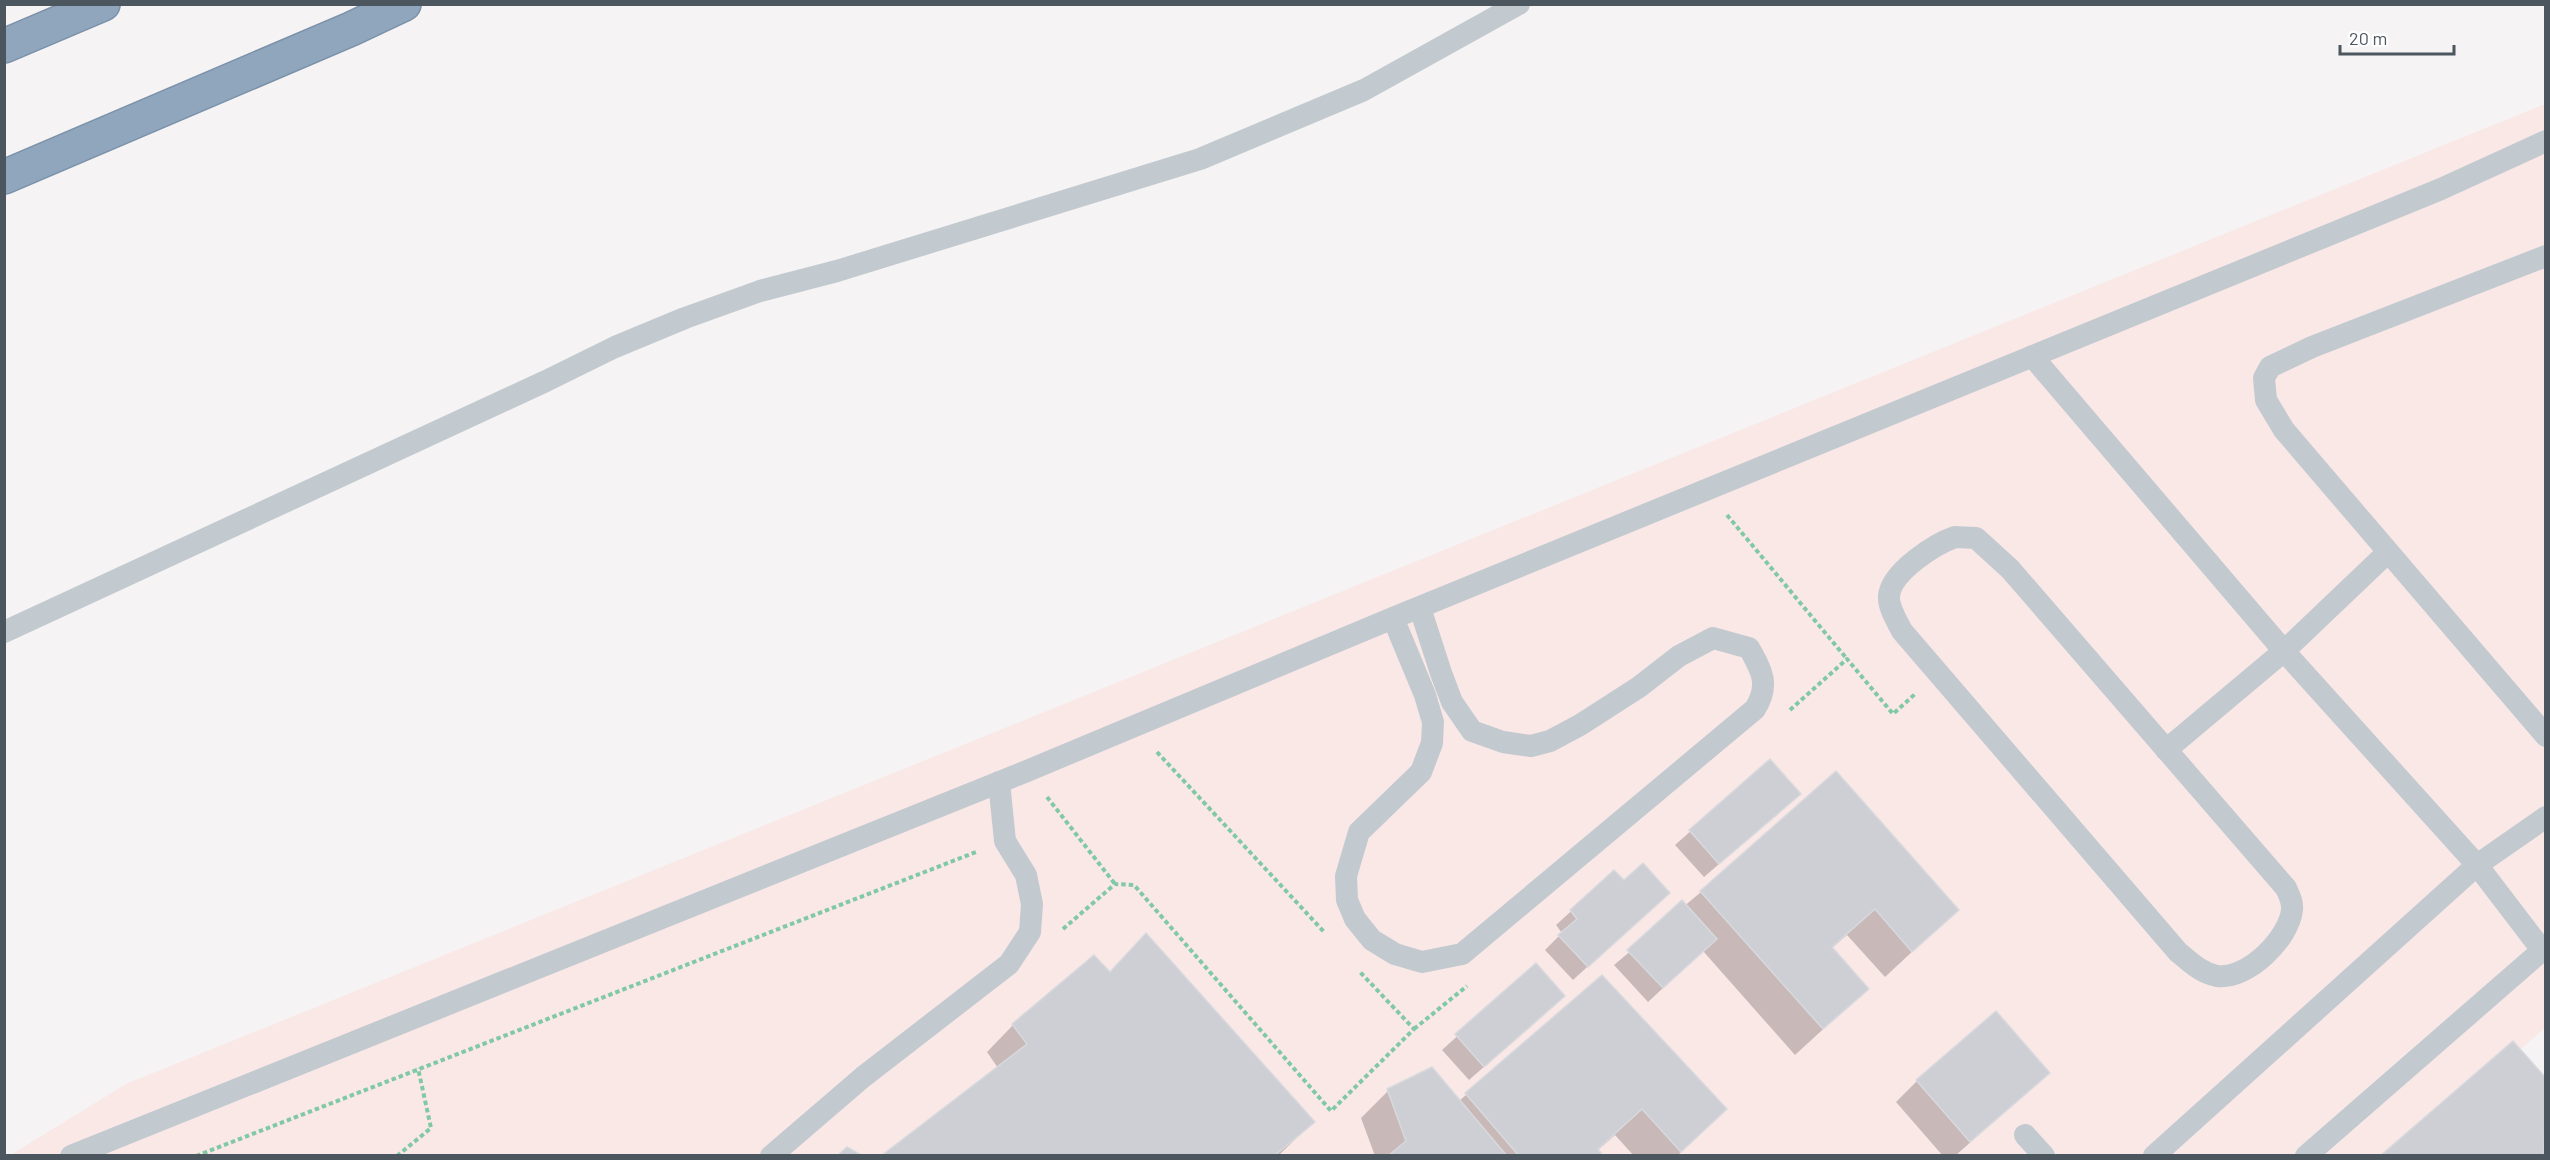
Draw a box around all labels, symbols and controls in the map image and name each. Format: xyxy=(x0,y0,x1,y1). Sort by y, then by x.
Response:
scale bar xyxy=(2340,18,2454,56)
text: 20 m xyxy=(2349,27,2387,49)

